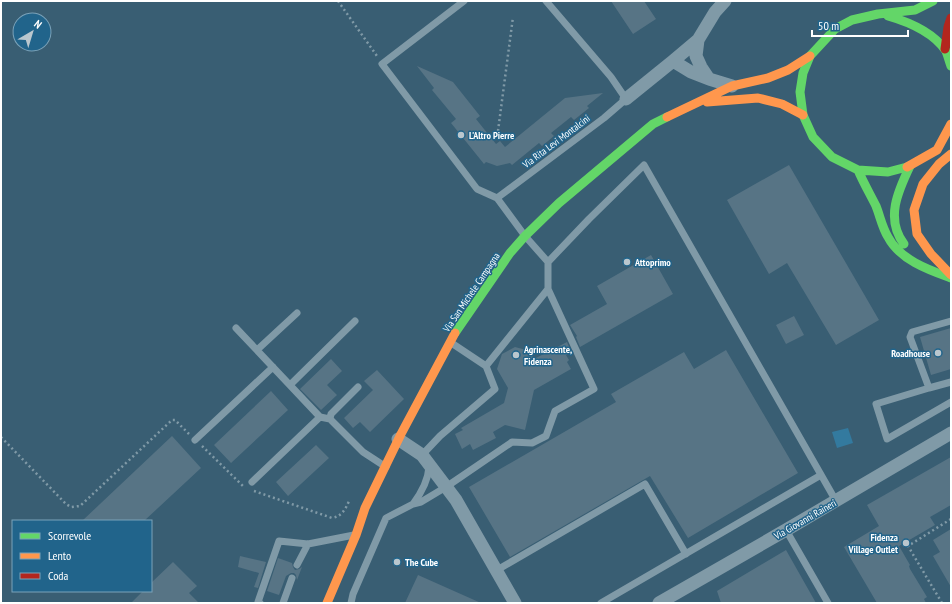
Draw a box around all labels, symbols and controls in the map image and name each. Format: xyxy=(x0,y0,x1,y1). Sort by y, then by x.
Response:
north arrow xyxy=(12,12,52,52)
scale bar xyxy=(812,12,908,38)
text: N xyxy=(32,17,45,31)
text: 50 m xyxy=(818,18,839,33)
street label: Via Rita Levi Montalcini xyxy=(519,112,593,172)
place label: L'Altro Pierre xyxy=(469,129,514,142)
marker: L'Altro Pierre xyxy=(456,130,466,140)
street label: Via San Michele Campagna xyxy=(439,250,503,335)
place label: Attoprimo xyxy=(634,256,671,269)
marker: Attoprimo xyxy=(622,257,632,267)
place label: Agrinascente, Fidenza xyxy=(523,343,572,368)
place label: Roadhouse xyxy=(891,347,930,360)
marker: Roadhouse xyxy=(933,348,943,358)
marker: Agrinascente, Fidenza xyxy=(511,350,521,360)
street label: Via Giovanni Raineri xyxy=(771,496,839,543)
legend xyxy=(12,520,152,592)
text: Scorrevole xyxy=(48,528,91,543)
place label: Fidenza Village Outlet xyxy=(848,531,898,556)
marker: Fidenza Village Outlet xyxy=(901,538,911,548)
text: Lento xyxy=(48,548,71,563)
place label: The Cube xyxy=(405,556,438,569)
marker: The Cube xyxy=(392,557,402,567)
text: Coda xyxy=(48,568,69,583)

